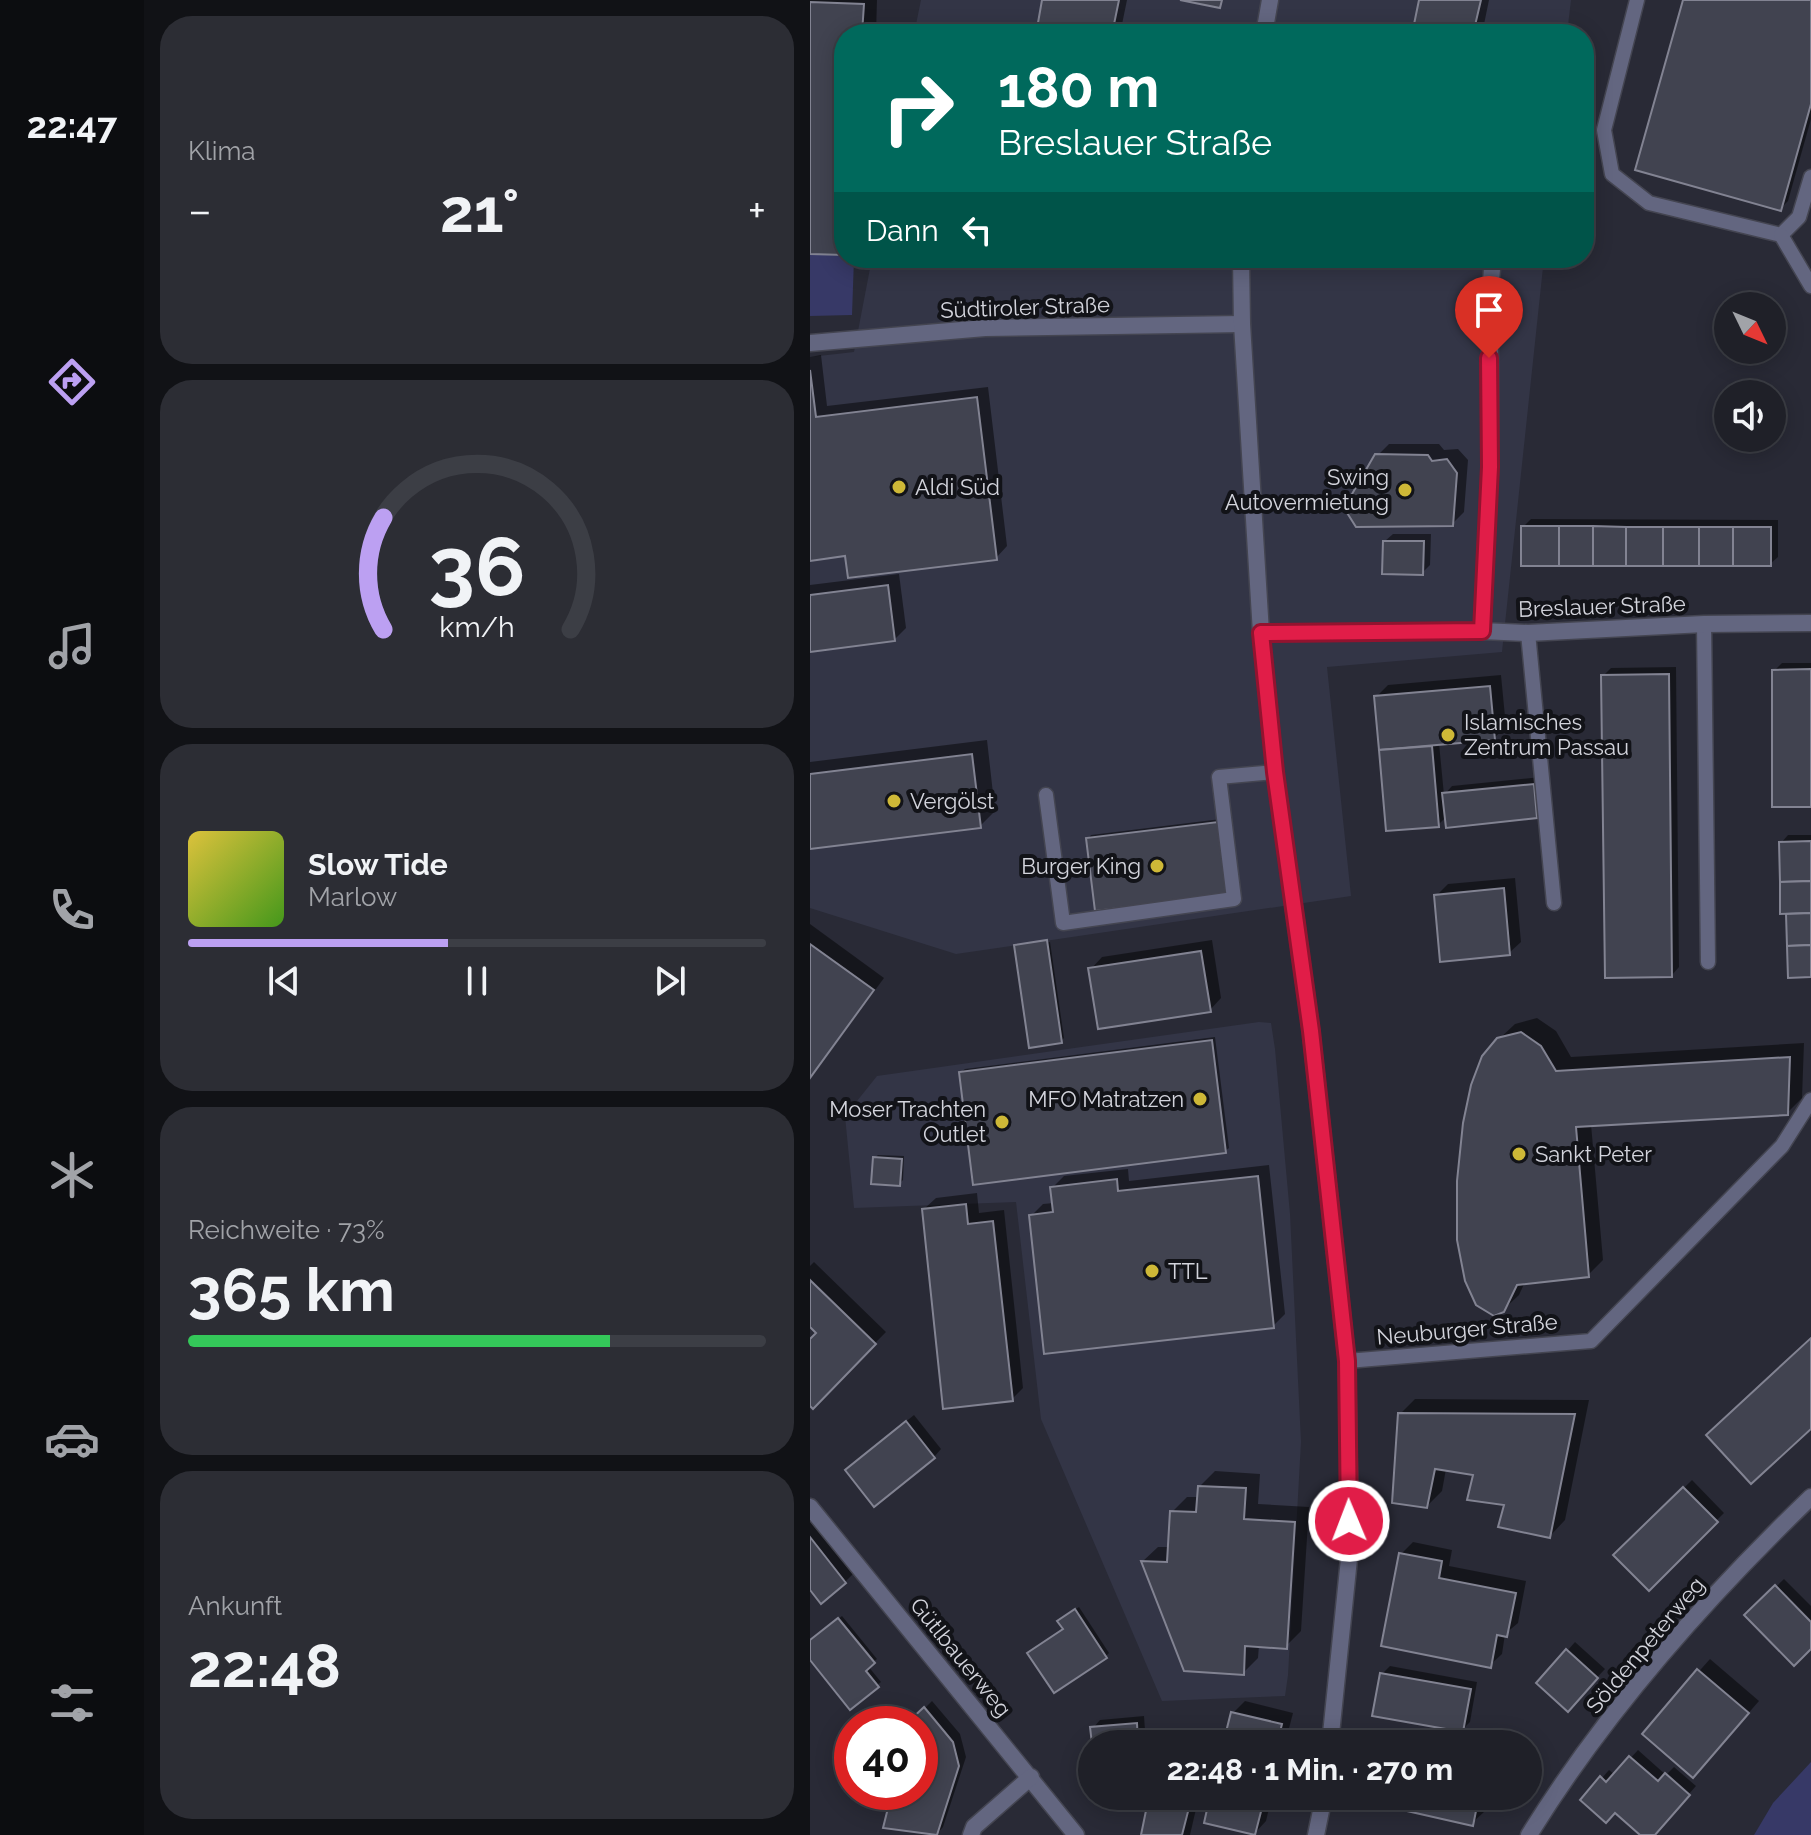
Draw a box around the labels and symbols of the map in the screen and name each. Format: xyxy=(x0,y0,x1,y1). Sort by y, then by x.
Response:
pin xyxy=(1455,276,1523,358)
street label: Südtiroler Straße xyxy=(940,291,1110,323)
north arrow xyxy=(1714,292,1786,364)
place label: Swing Autovermietung xyxy=(1225,464,1389,515)
place label: Aldi Süd xyxy=(915,474,1000,500)
marker: Aldi Süd xyxy=(890,478,908,496)
marker: Swing Autovermietung xyxy=(1396,481,1414,499)
street label: Breslauer Straße xyxy=(1518,590,1686,622)
place label: Islamisches Zentrum Passau xyxy=(1464,709,1629,760)
marker: Islamisches Zentrum Passau xyxy=(1439,726,1457,744)
place label: Vergölst xyxy=(910,788,995,814)
marker: Vergölst xyxy=(885,792,903,810)
place label: Burger King xyxy=(1021,853,1141,879)
marker: Burger King xyxy=(1148,857,1166,875)
place label: MFO Matratzen xyxy=(1028,1086,1184,1112)
marker: MFO Matratzen xyxy=(1191,1090,1209,1108)
place label: Moser Trachten Outlet xyxy=(829,1096,987,1147)
marker: Moser Trachten Outlet xyxy=(993,1113,1011,1131)
place label: Sankt Peter xyxy=(1535,1141,1652,1167)
marker: Sankt Peter xyxy=(1510,1145,1528,1163)
place label: TTL xyxy=(1168,1258,1208,1284)
marker: TTL xyxy=(1143,1262,1161,1280)
street label: Neuburger Straße xyxy=(1376,1308,1559,1350)
position arrow xyxy=(1307,1479,1391,1563)
street label: Söldenpeterweg xyxy=(1580,1572,1710,1718)
street label: Gütlbauerweg xyxy=(905,1592,1017,1722)
speed limit sign: 40 xyxy=(834,1706,938,1810)

